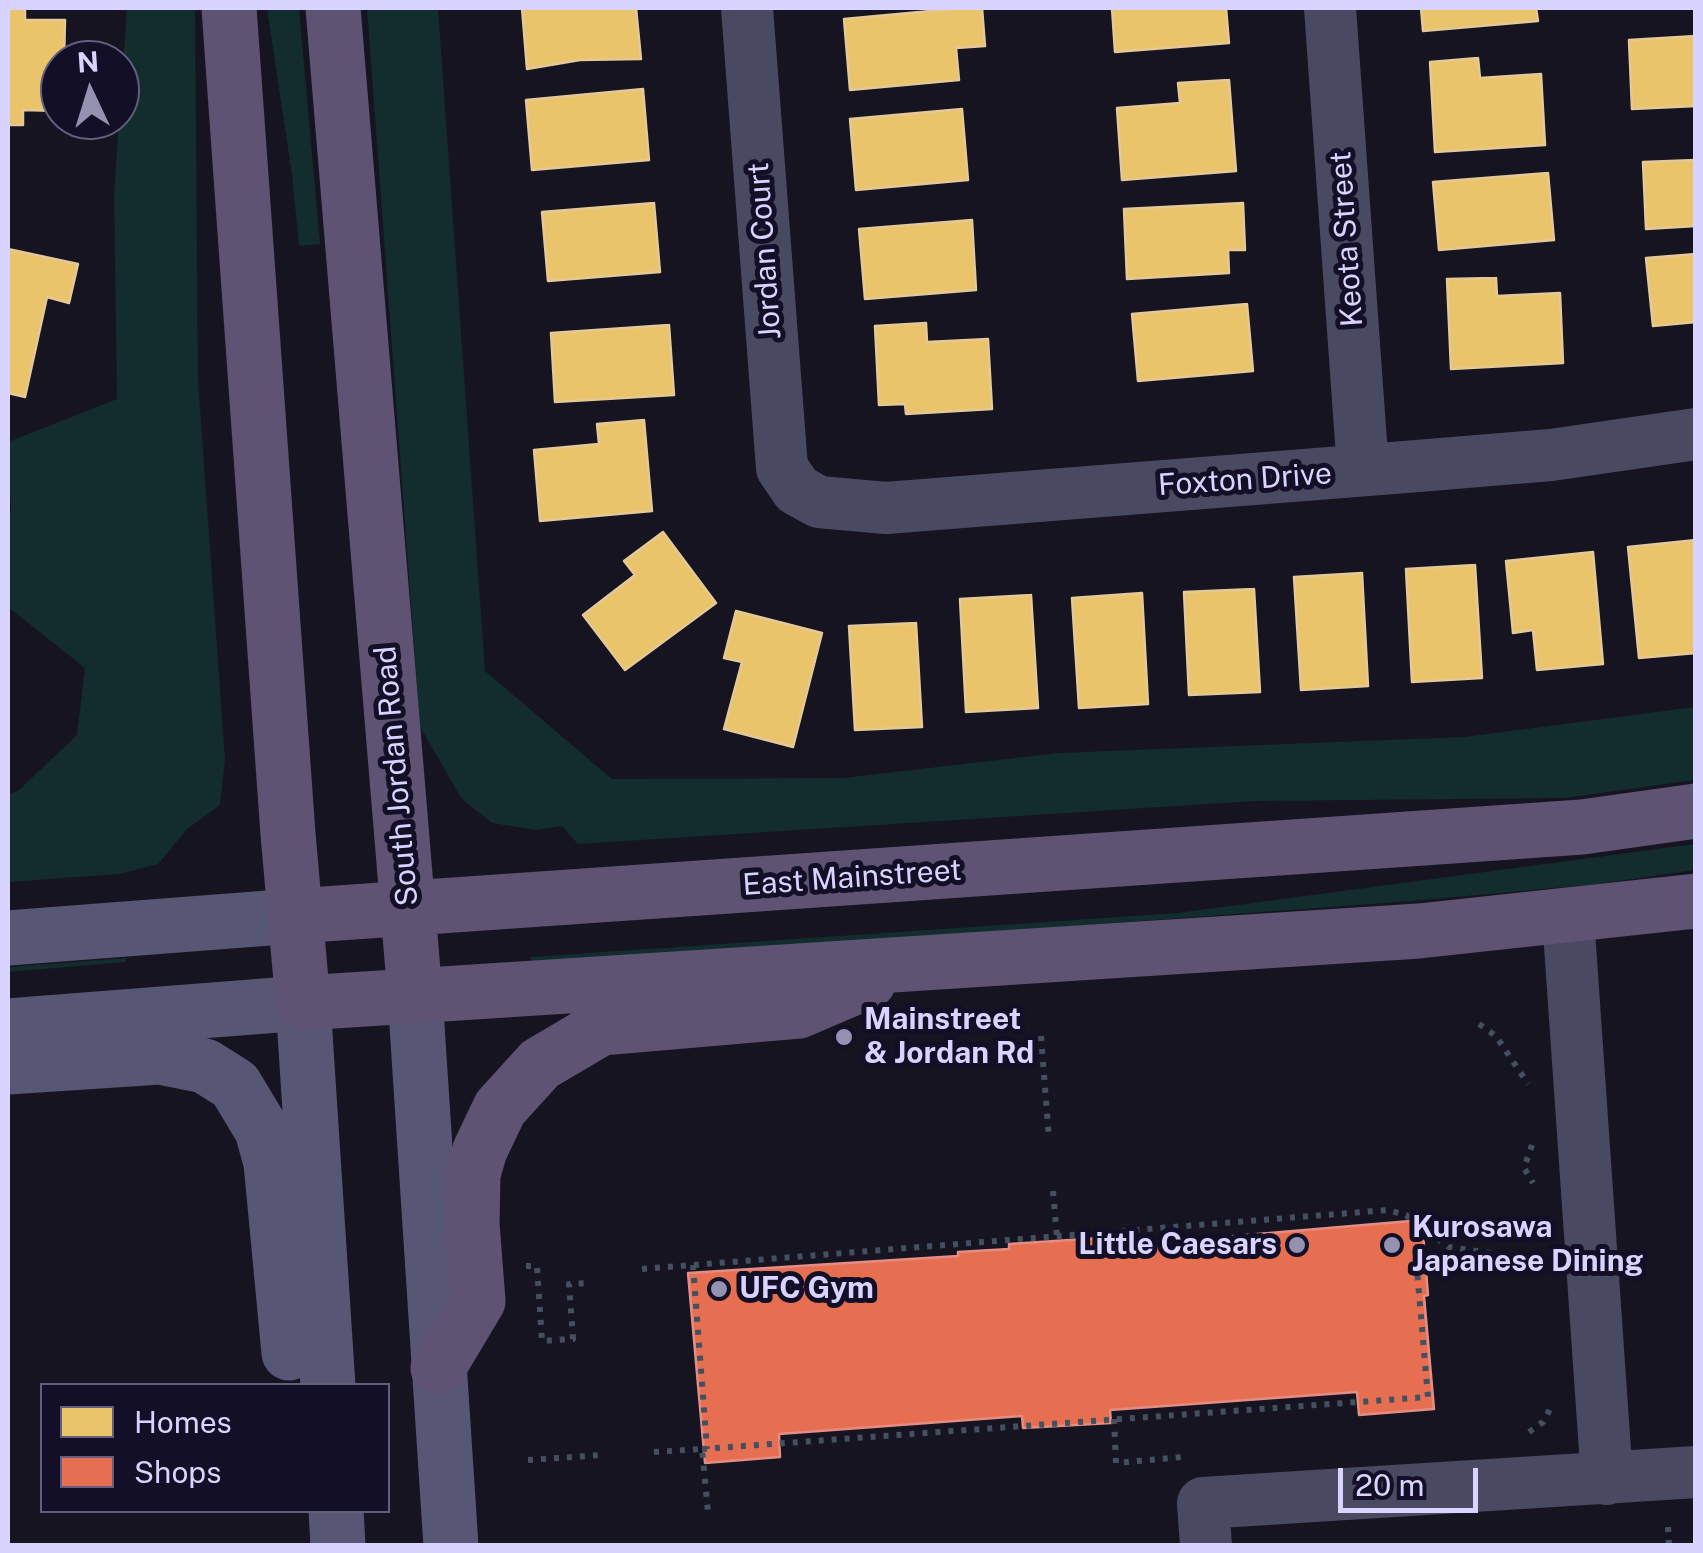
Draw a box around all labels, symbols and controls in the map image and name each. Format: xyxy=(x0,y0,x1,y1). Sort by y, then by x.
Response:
north arrow xyxy=(40,40,140,140)
text: N xyxy=(76,44,100,79)
street label: Keota Street xyxy=(1323,150,1371,328)
street label: Jordan Court xyxy=(741,161,789,341)
street label: Foxton Drive xyxy=(1157,456,1333,504)
street label: South Jordan Road xyxy=(368,644,426,908)
street label: East Mainstreet xyxy=(741,852,963,904)
place label: Mainstreet & Jordan Rd xyxy=(864,1002,1034,1072)
marker: Mainstreet & Jordan Rd xyxy=(833,1026,855,1048)
place label: Kurosawa Japanese Dining xyxy=(1412,1210,1643,1280)
place label: Little Caesars xyxy=(1078,1227,1277,1263)
marker: Little Caesars xyxy=(1286,1234,1308,1256)
marker: Kurosawa Japanese Dining xyxy=(1381,1234,1403,1256)
place label: UFC Gym xyxy=(739,1271,874,1307)
marker: UFC Gym xyxy=(708,1278,730,1300)
legend xyxy=(40,1383,390,1513)
text: Homes xyxy=(134,1404,232,1440)
scale bar xyxy=(1343,1448,1483,1510)
text: Shops xyxy=(134,1454,221,1490)
text: 20 m xyxy=(1355,1467,1424,1503)

